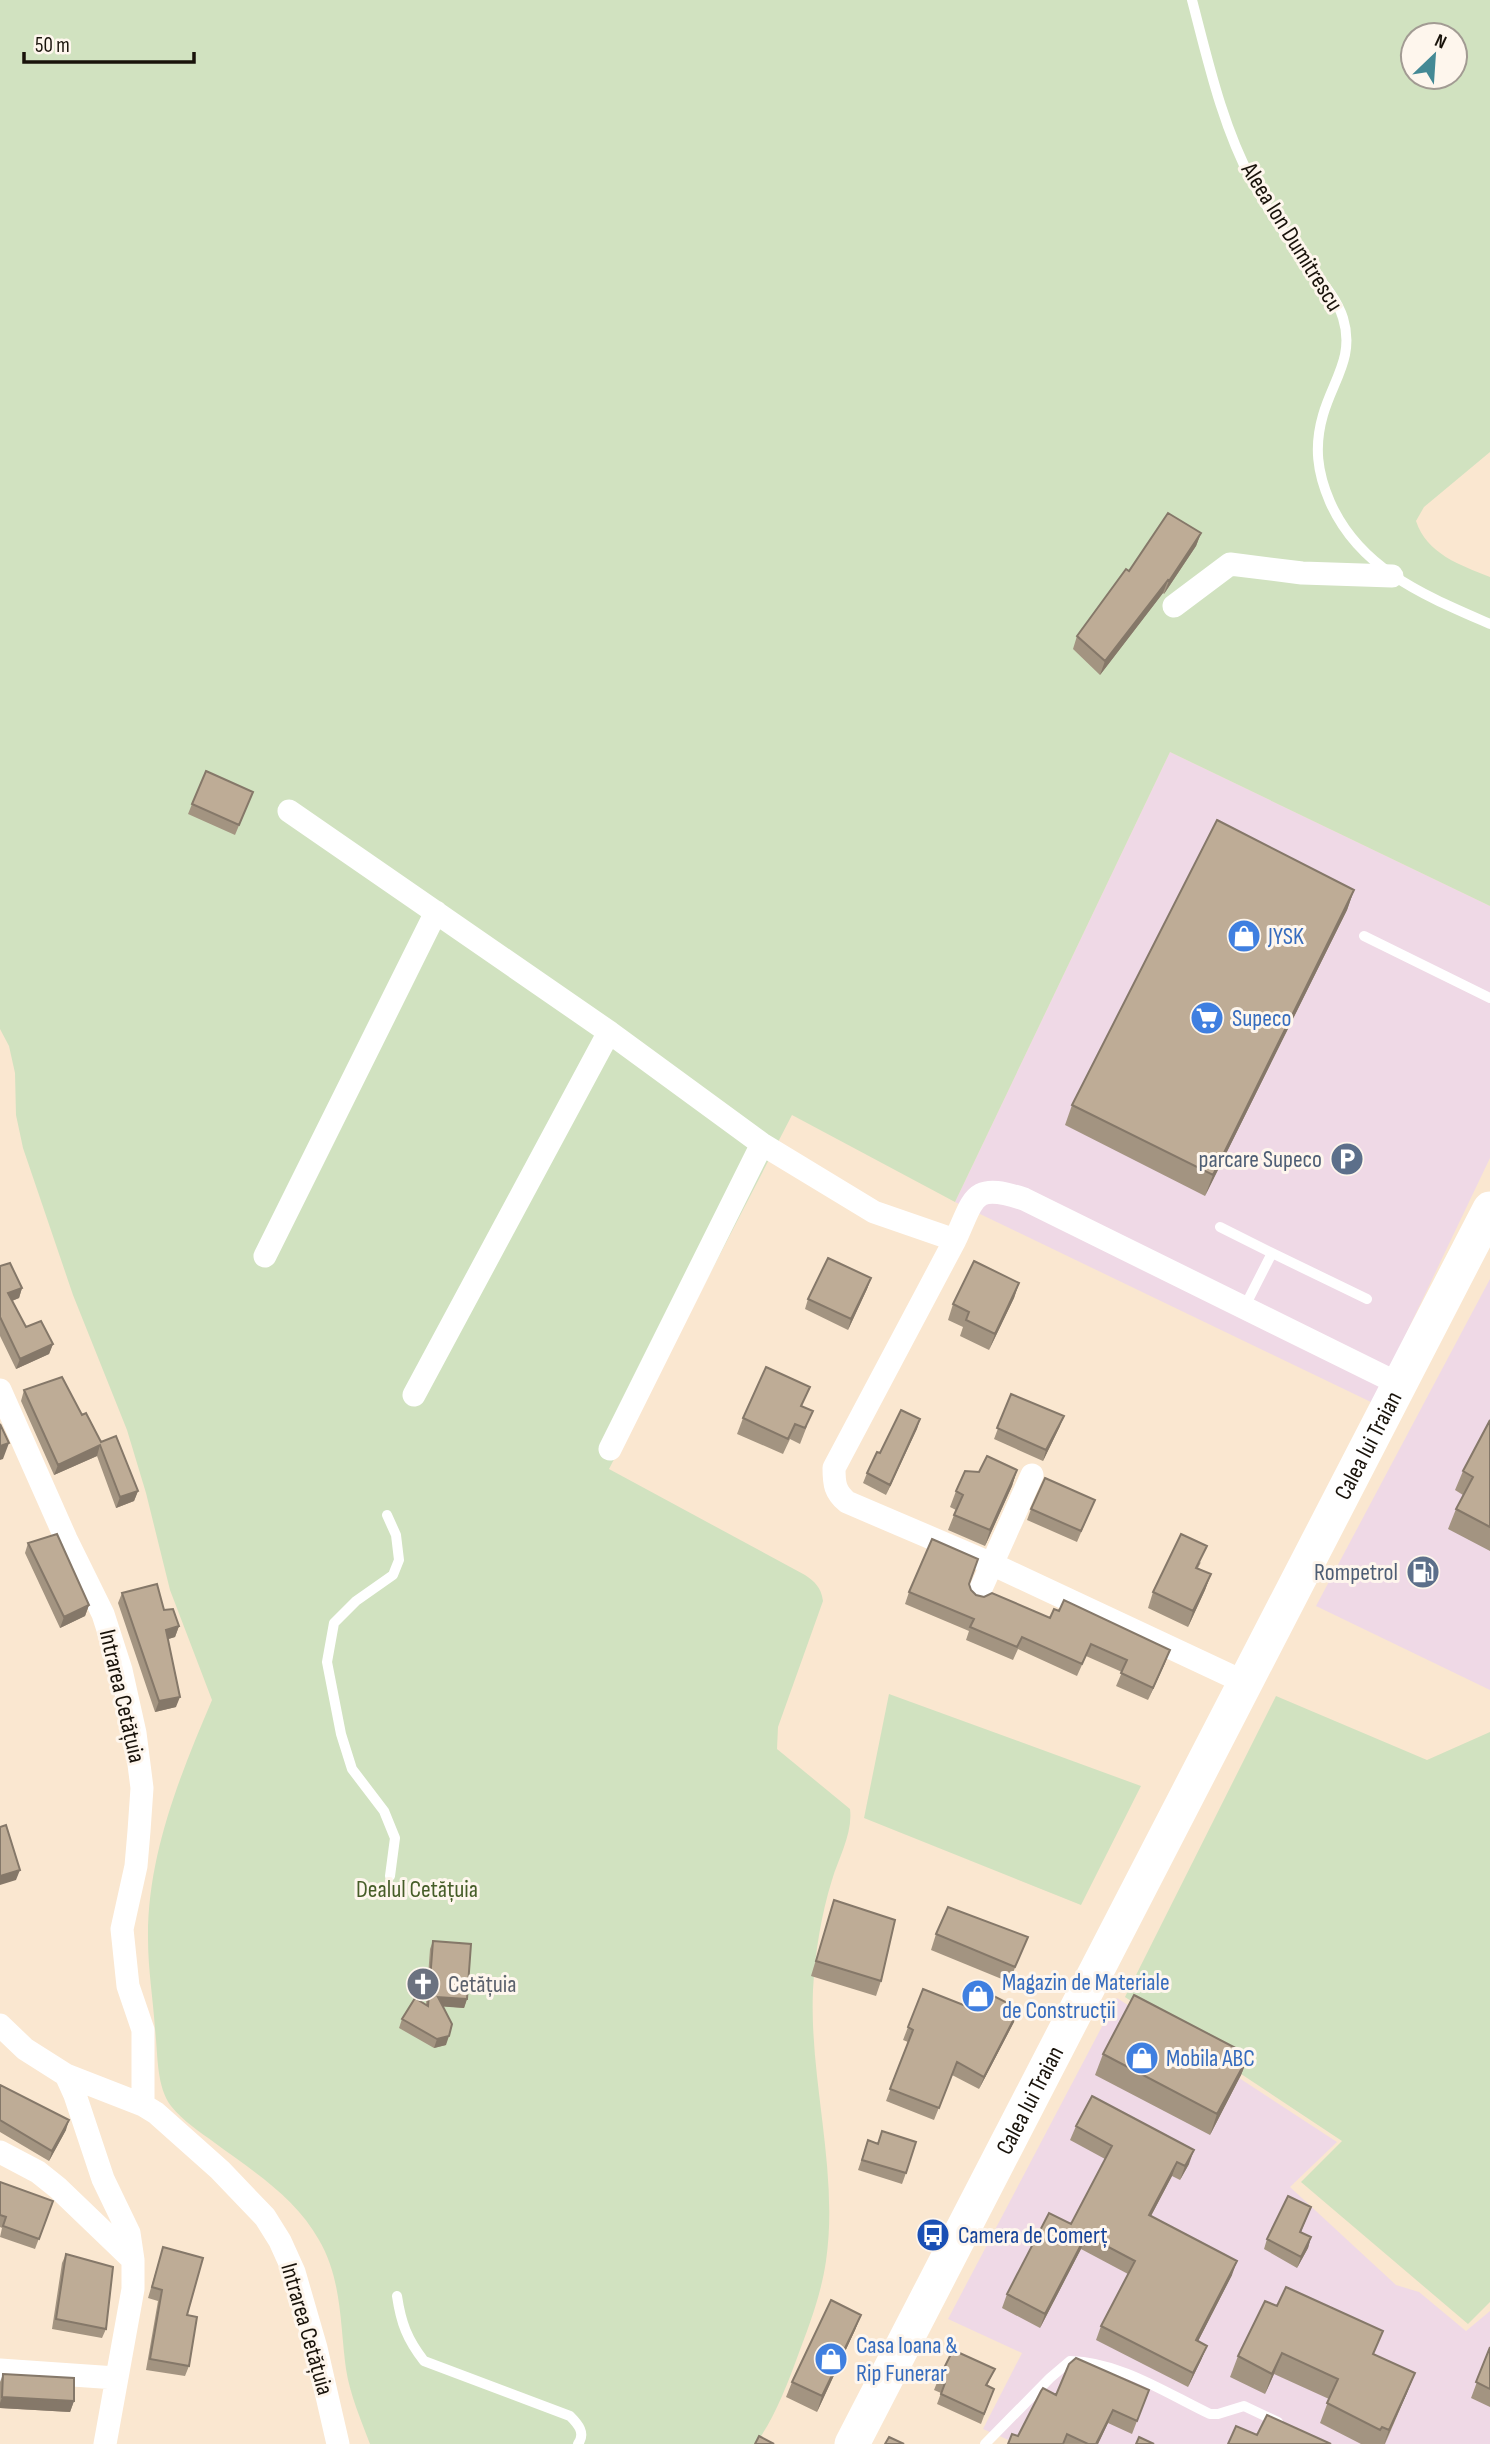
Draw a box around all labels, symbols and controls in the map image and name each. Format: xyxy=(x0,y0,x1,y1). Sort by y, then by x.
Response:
scale bar xyxy=(24,21,194,65)
north arrow xyxy=(1399,21,1469,91)
text: N xyxy=(1431,29,1450,55)
text: 50 m xyxy=(35,33,70,58)
street label: Aleea Ion Dumitrescu xyxy=(1234,156,1349,317)
shop icon: JYSK xyxy=(1225,917,1263,955)
place label: JYSK xyxy=(1267,922,1304,951)
supermarket icon: Supeco xyxy=(1188,999,1226,1037)
place label: Supeco xyxy=(1232,1004,1291,1033)
parking icon: parcare Supeco xyxy=(1328,1140,1366,1178)
place label: parcare Supeco xyxy=(1198,1145,1322,1174)
street label: Calea lui Traian xyxy=(1328,1386,1408,1505)
fuel station icon: Rompetrol xyxy=(1404,1553,1442,1591)
place label: Rompetrol xyxy=(1314,1558,1398,1587)
street label: Intrarea Cetățuia xyxy=(93,1626,151,1766)
park label: Dealul Cetățuia xyxy=(356,1875,478,1904)
church icon: Cetățuia xyxy=(404,1965,442,2003)
place label: Magazin de Materiale de Construcții xyxy=(1002,1968,1170,2025)
place label: Cetățuia xyxy=(448,1970,517,1999)
shop icon: Magazin de Materiale de Construcții xyxy=(959,1977,997,2015)
shop icon: Mobila ABC xyxy=(1123,2039,1161,2077)
street label: Calea lui Traian xyxy=(990,2041,1070,2159)
place label: Mobila ABC xyxy=(1166,2044,1255,2073)
bus stop icon: Camera de Comerț xyxy=(914,2216,952,2254)
place label: Camera de Comerț xyxy=(958,2221,1108,2250)
street label: Intrarea Cetățuia xyxy=(274,2260,340,2398)
place label: Casa Ioana & Rip Funerar xyxy=(856,2331,958,2388)
shop icon: Casa Ioana & Rip Funerar xyxy=(812,2340,850,2378)

